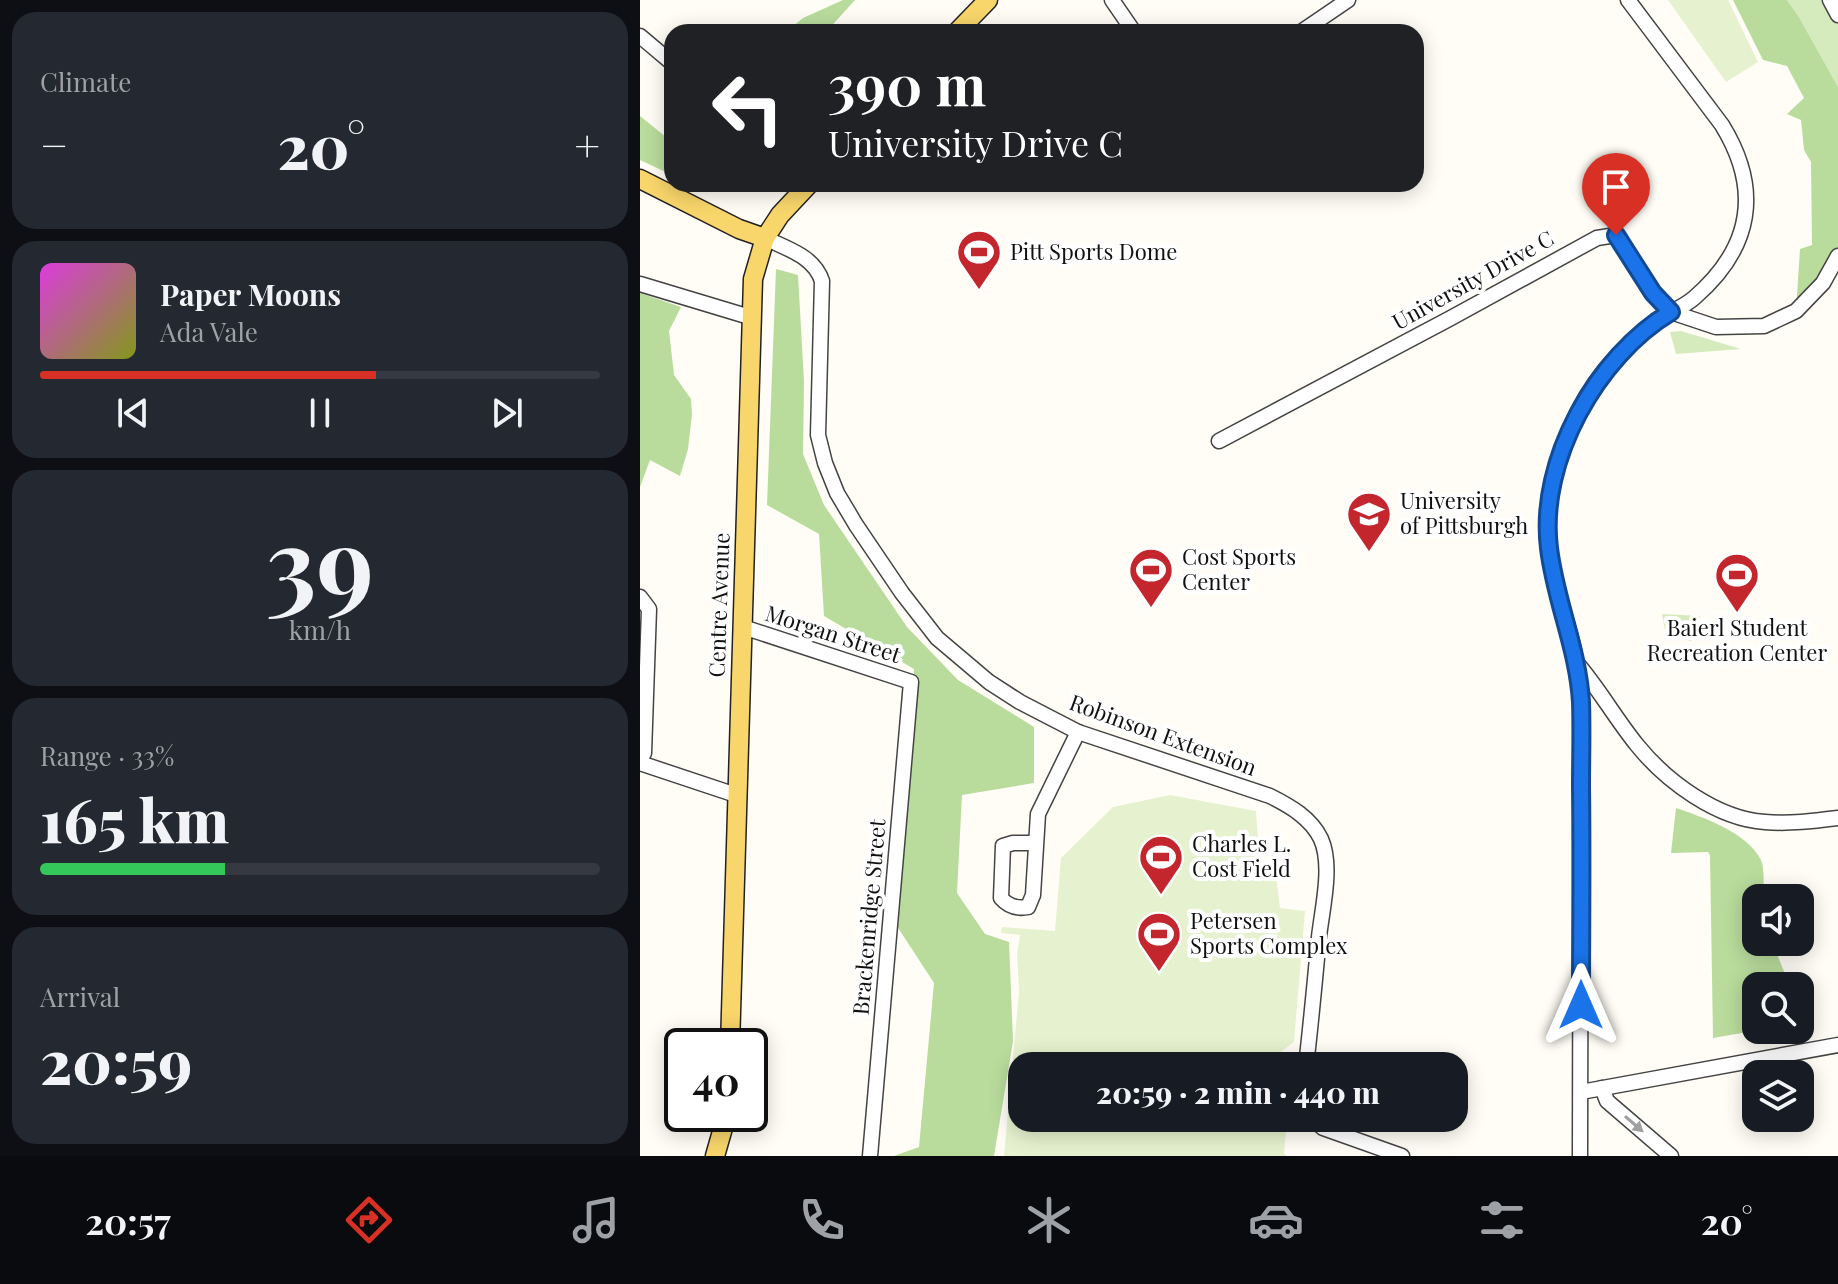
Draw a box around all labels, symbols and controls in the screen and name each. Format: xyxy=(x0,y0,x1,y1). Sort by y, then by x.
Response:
text: 390 m xyxy=(828,46,986,121)
icon: left xyxy=(696,56,800,160)
text: Climate xyxy=(40,64,131,99)
text: 20° xyxy=(277,104,365,184)
text: − xyxy=(40,114,68,173)
text: + xyxy=(574,114,600,173)
text: University Drive C xyxy=(828,118,1123,166)
pin xyxy=(1582,153,1650,235)
icon: arrive xyxy=(1594,165,1638,209)
street label: University Drive C xyxy=(1386,222,1559,336)
sports icon: Pitt Sports Dome xyxy=(955,228,1003,291)
place label: Pitt Sports Dome xyxy=(1010,236,1177,266)
text: Paper Moons xyxy=(160,274,341,314)
text: Ada Vale xyxy=(160,314,258,349)
icon: previous xyxy=(111,391,155,435)
icon: pause xyxy=(298,391,342,435)
icon: next xyxy=(485,391,529,435)
place label: University of Pittsburgh xyxy=(1400,485,1528,540)
text: 39 xyxy=(266,490,374,629)
school or university icon: University of Pittsburgh xyxy=(1345,490,1393,553)
street label: Centre Avenue xyxy=(700,532,736,678)
place label: Cost Sports Center xyxy=(1182,541,1296,596)
sports icon: Cost Sports Center xyxy=(1127,546,1175,609)
sports icon: Baierl Student Recreation Center xyxy=(1713,551,1761,614)
street label: Morgan Street xyxy=(762,597,906,669)
text: km/h xyxy=(289,612,351,647)
place label: Baierl Student Recreation Center xyxy=(1647,612,1827,667)
street label: Robinson Extension xyxy=(1066,686,1261,782)
text: Range · 33% xyxy=(40,738,174,773)
text: 165 km xyxy=(40,778,229,858)
street label: Brackenridge Street xyxy=(844,816,892,1016)
place label: Charles L. Cost Field xyxy=(1192,828,1291,883)
sports icon: Charles L. Cost Field xyxy=(1137,833,1185,896)
map controls xyxy=(1742,884,1814,1132)
button: sound xyxy=(1742,884,1814,956)
place label: Petersen Sports Complex xyxy=(1190,905,1348,960)
sports icon: Petersen Sports Complex xyxy=(1135,910,1183,973)
position arrow xyxy=(1539,963,1623,1047)
button: search xyxy=(1742,972,1814,1044)
text: Arrival xyxy=(40,979,120,1014)
text: 20:59 xyxy=(40,1019,192,1099)
speed limit sign: 40 xyxy=(664,1028,768,1132)
button: layers xyxy=(1742,1060,1814,1132)
text: 20:59 · 2 min · 440 m xyxy=(1096,1072,1380,1112)
one-way arrow xyxy=(1624,1115,1644,1132)
icon: directions xyxy=(341,1192,397,1248)
icon: music xyxy=(568,1192,624,1248)
icon: phone xyxy=(794,1192,850,1248)
icon: climate xyxy=(1021,1192,1077,1248)
icon: car xyxy=(1248,1192,1304,1248)
icon: filters xyxy=(1474,1192,1530,1248)
text: 20:57 xyxy=(85,1196,171,1244)
text: 20° xyxy=(1701,1196,1753,1244)

